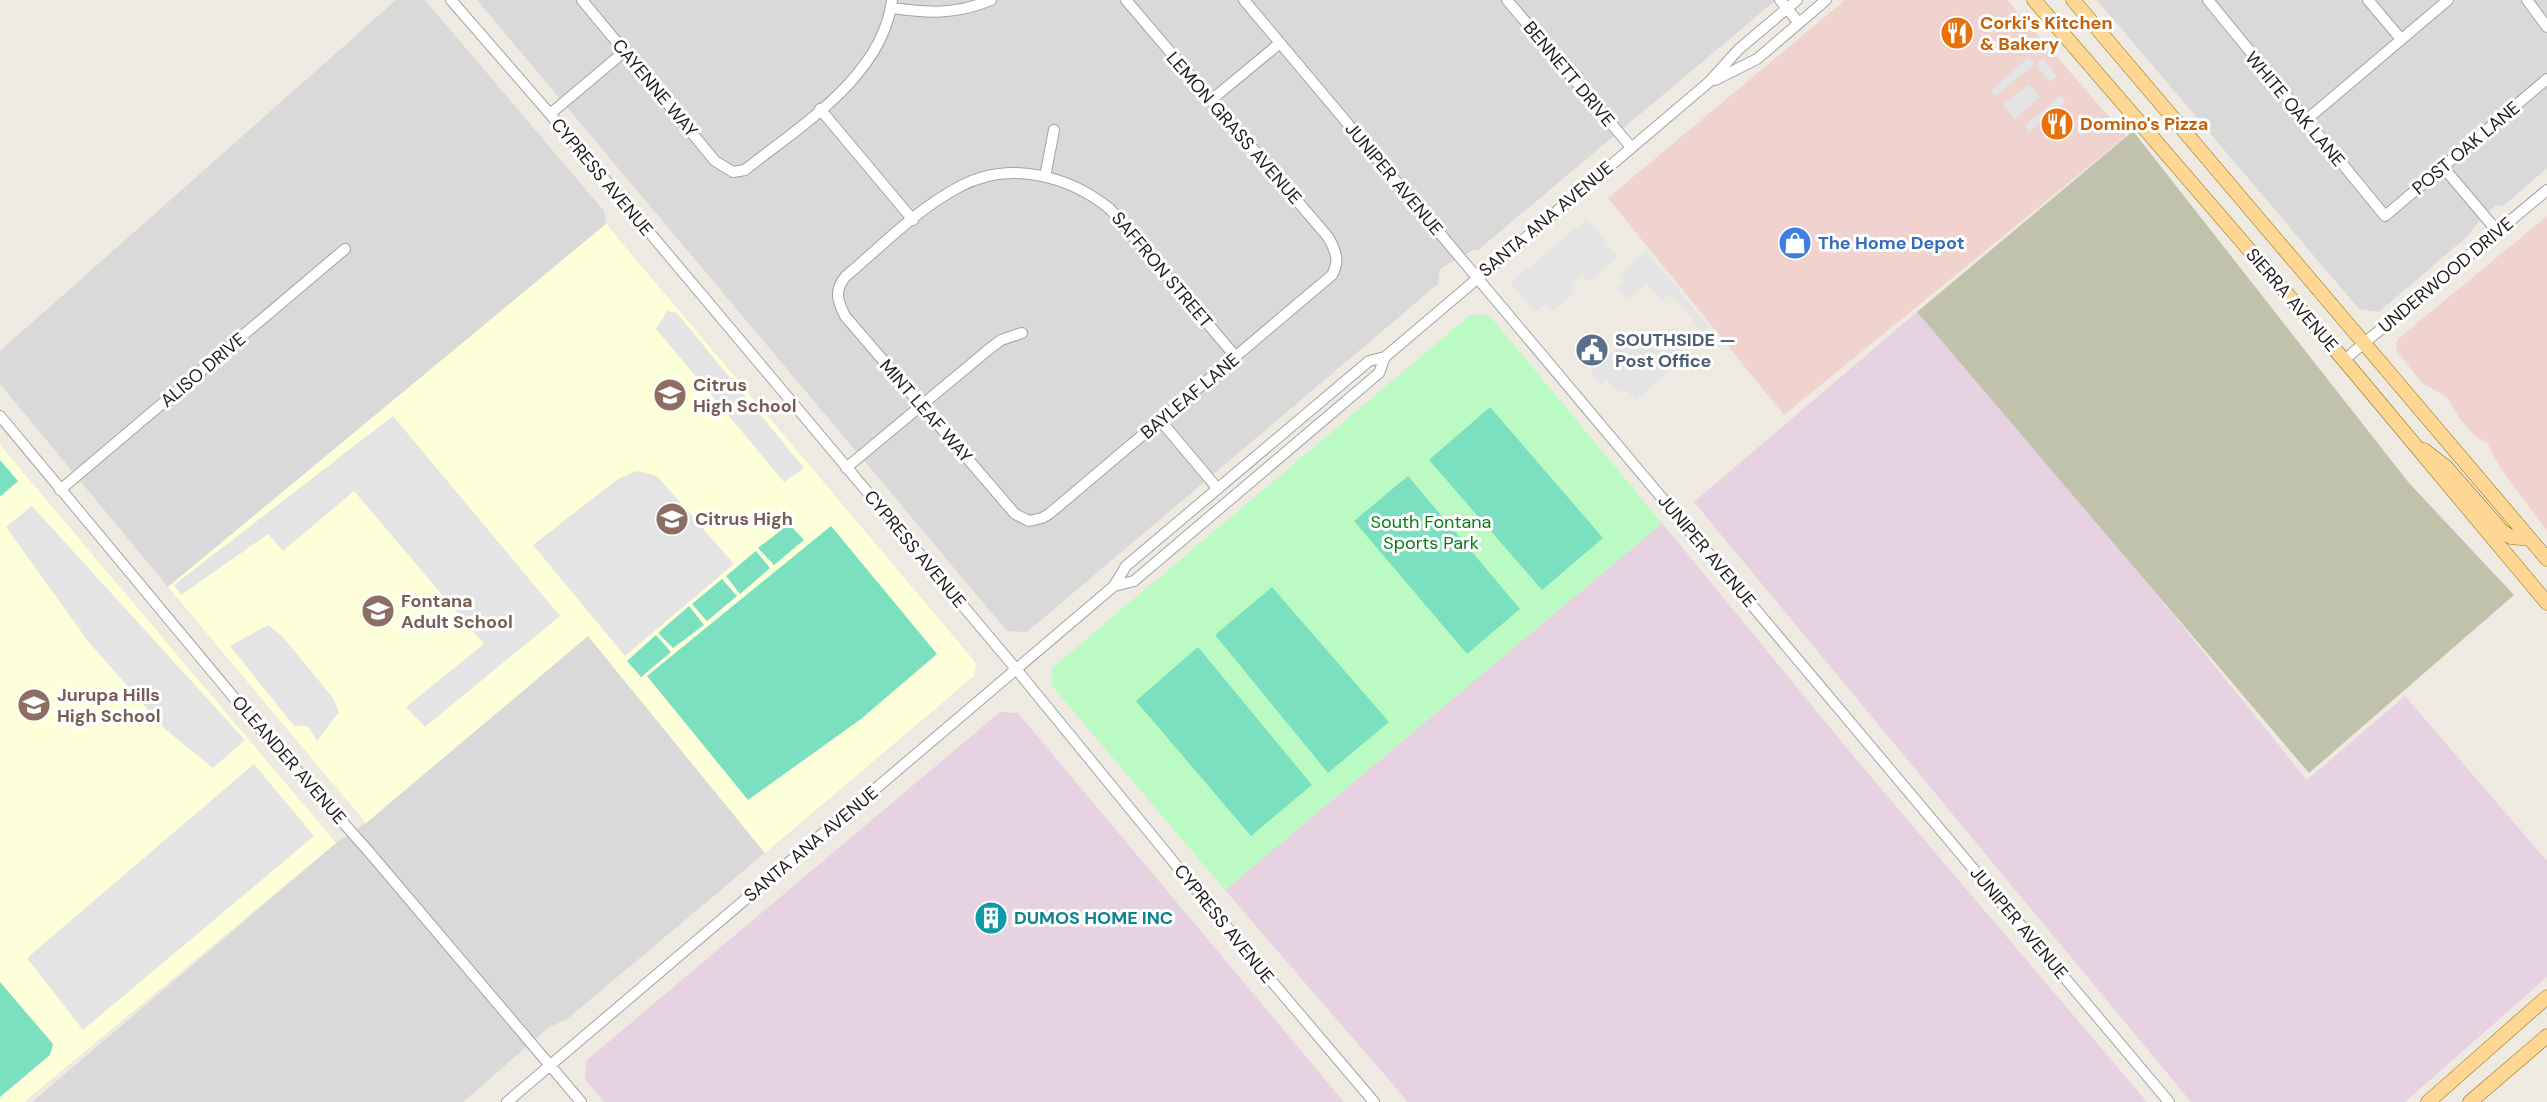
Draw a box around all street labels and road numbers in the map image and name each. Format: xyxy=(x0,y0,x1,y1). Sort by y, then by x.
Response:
street label: BENNETT DRIVE xyxy=(1518,16,1620,132)
street label: CAYENNE WAY xyxy=(607,34,703,142)
street label: WHITE OAK LANE xyxy=(2240,46,2350,172)
street label: LEMON GRASS AVENUE xyxy=(1161,47,1307,209)
street label: POST OAK LANE xyxy=(2407,96,2525,200)
street label: CYPRESS AVENUE xyxy=(546,113,658,241)
street label: JUNIPER AVENUE xyxy=(1340,118,1448,240)
street label: SANTA ANA AVENUE xyxy=(1474,156,1618,282)
street label: SAFFRON STREET xyxy=(1106,207,1218,333)
street label: UNDERWOOD DRIVE xyxy=(2374,212,2518,338)
street label: SIERRA AVENUE xyxy=(2240,243,2344,357)
street label: ALISO DRIVE xyxy=(155,327,251,413)
street label: BAYLEAF LANE xyxy=(1136,348,1244,444)
street label: MINT LEAF WAY xyxy=(874,354,978,468)
street label: CYPRESS AVENUE xyxy=(859,485,971,613)
street label: JUNIPER AVENUE xyxy=(1653,490,1761,612)
street label: OLEANDER AVENUE xyxy=(227,691,351,829)
street label: SANTA ANA AVENUE xyxy=(739,781,883,907)
street label: CYPRESS AVENUE xyxy=(1169,859,1279,989)
street label: JUNIPER AVENUE xyxy=(1965,862,2073,984)

